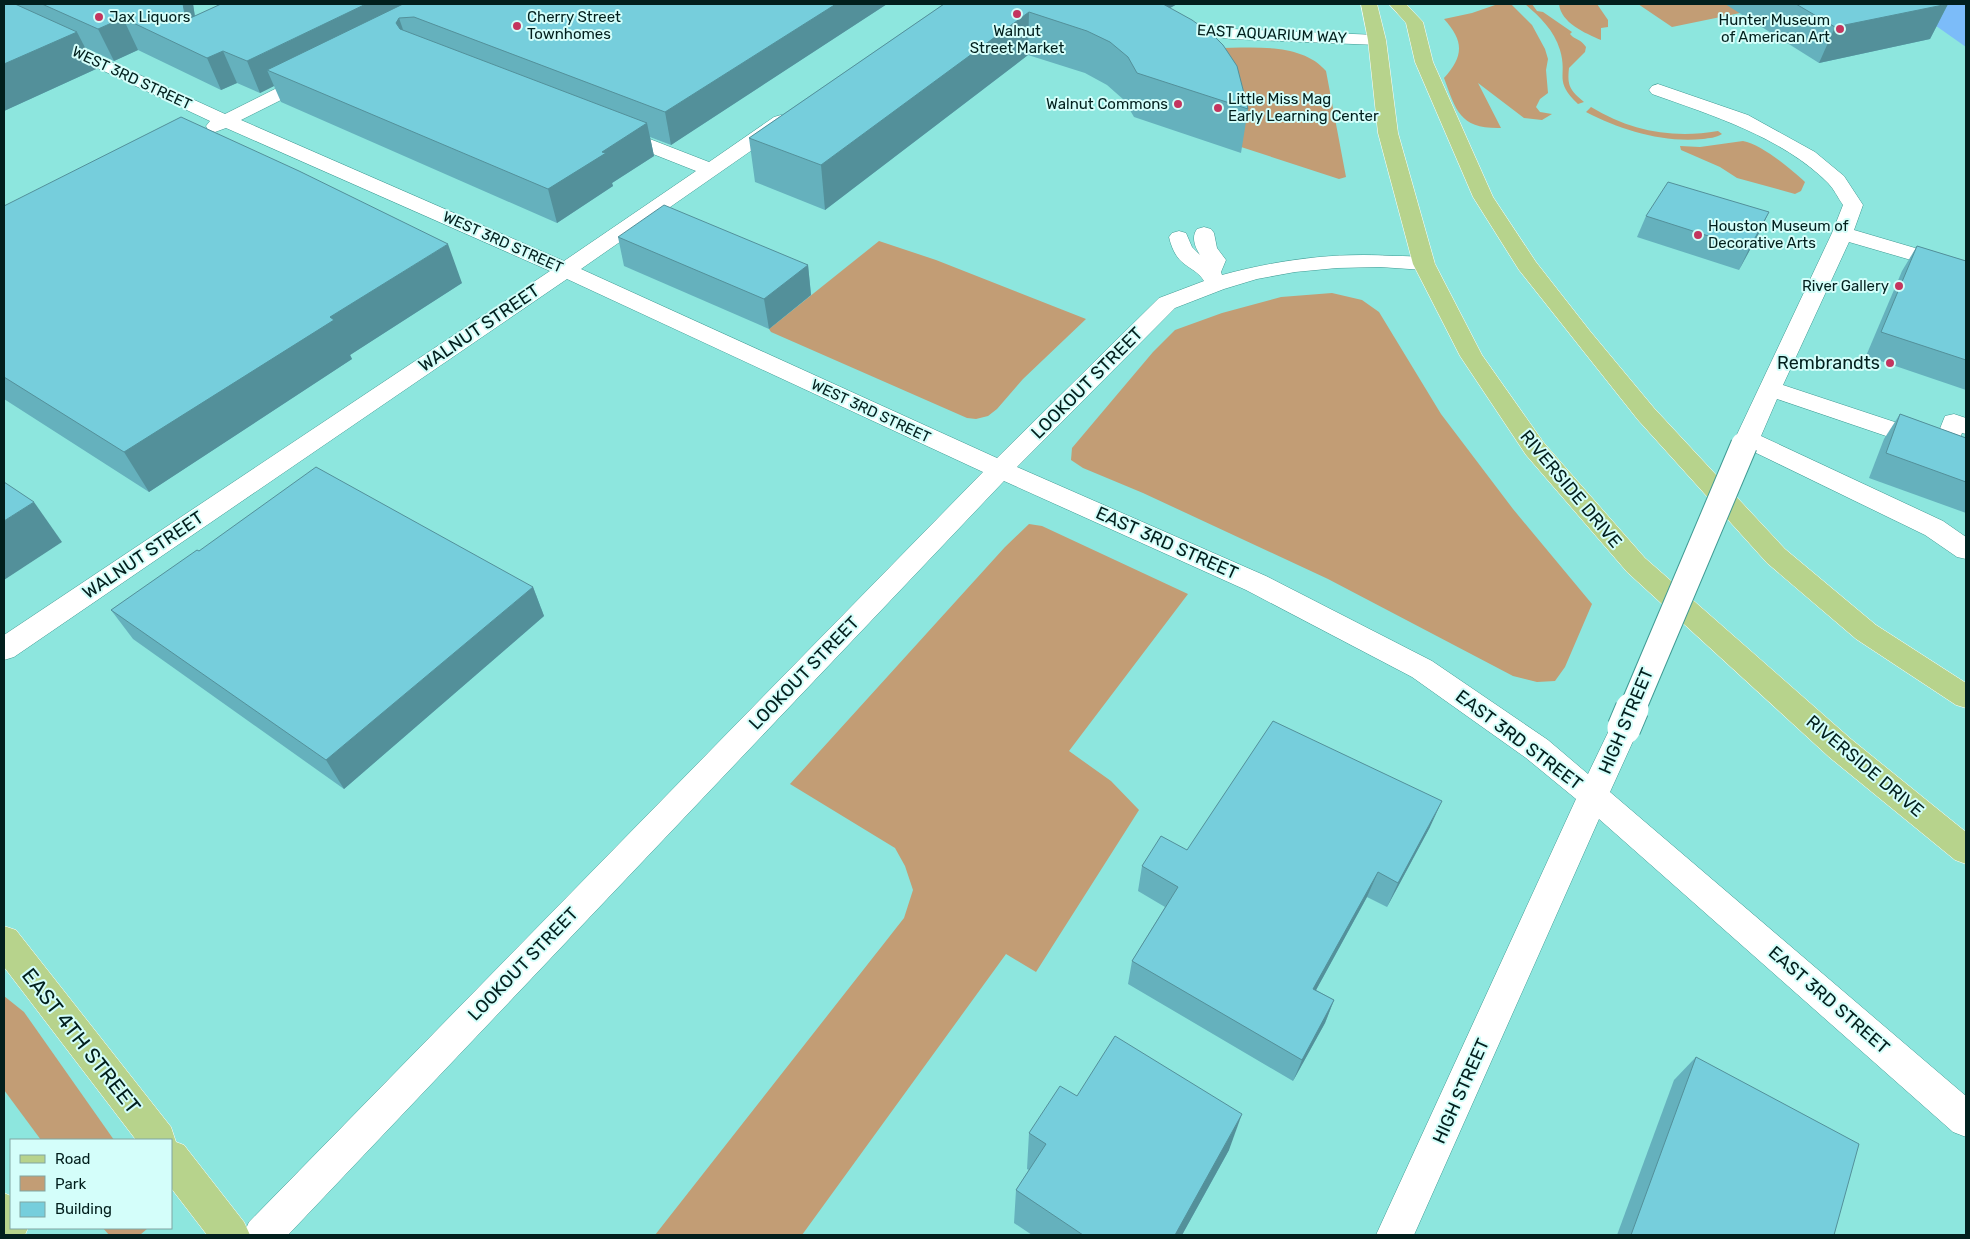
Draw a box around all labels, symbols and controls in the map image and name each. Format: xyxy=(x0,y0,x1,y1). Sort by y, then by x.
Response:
place label: Jax Liquors xyxy=(109,8,191,26)
place label: Cherry Street Townhomes xyxy=(527,8,621,43)
marker: Walnut Street Market xyxy=(1011,8,1023,20)
marker: Jax Liquors xyxy=(93,11,105,23)
place label: Hunter Museum of American Art xyxy=(1719,11,1830,46)
marker: Cherry Street Townhomes xyxy=(511,20,523,32)
street label: EAST AQUARIUM WAY xyxy=(1197,21,1348,47)
place label: Walnut Street Market xyxy=(970,22,1064,57)
marker: Hunter Museum of American Art xyxy=(1834,23,1846,35)
street label: WEST 3RD STREET xyxy=(69,42,195,114)
place label: Little Miss Mag Early Learning Center xyxy=(1228,90,1379,125)
place label: Walnut Commons xyxy=(1046,95,1168,113)
marker: Walnut Commons xyxy=(1172,98,1184,110)
marker: Little Miss Mag Early Learning Center xyxy=(1212,102,1224,114)
street label: WEST 3RD STREET xyxy=(440,207,566,277)
place label: Houston Museum of Decorative Arts xyxy=(1708,217,1849,252)
marker: Houston Museum of Decorative Arts xyxy=(1692,229,1704,241)
place label: River Gallery xyxy=(1802,277,1889,295)
street label: WALNUT STREET xyxy=(414,279,544,377)
marker: River Gallery xyxy=(1893,280,1905,292)
street label: LOOKOUT STREET xyxy=(1026,322,1148,444)
place label: Rembrandts xyxy=(1777,352,1880,374)
marker: Rembrandts xyxy=(1884,357,1896,369)
street label: WEST 3RD STREET xyxy=(808,375,934,447)
street label: RIVERSIDE DRIVE xyxy=(1515,426,1627,552)
street label: EAST 3RD STREET xyxy=(1093,502,1241,584)
street label: WALNUT STREET xyxy=(78,506,208,604)
street label: LOOKOUT STREET xyxy=(744,612,864,734)
street label: HIGH STREET xyxy=(1594,665,1658,777)
street label: EAST 3RD STREET xyxy=(1451,685,1587,795)
street label: RIVERSIDE DRIVE xyxy=(1802,710,1928,822)
street label: LOOKOUT STREET xyxy=(463,903,583,1025)
street label: EAST 3RD STREET xyxy=(1764,941,1894,1059)
street label: EAST 4TH STREET xyxy=(17,963,146,1118)
street label: HIGH STREET xyxy=(1428,1035,1494,1147)
legend xyxy=(10,1139,172,1229)
text: Road xyxy=(55,1150,91,1168)
text: Park xyxy=(55,1175,86,1193)
text: Building xyxy=(55,1200,112,1218)

